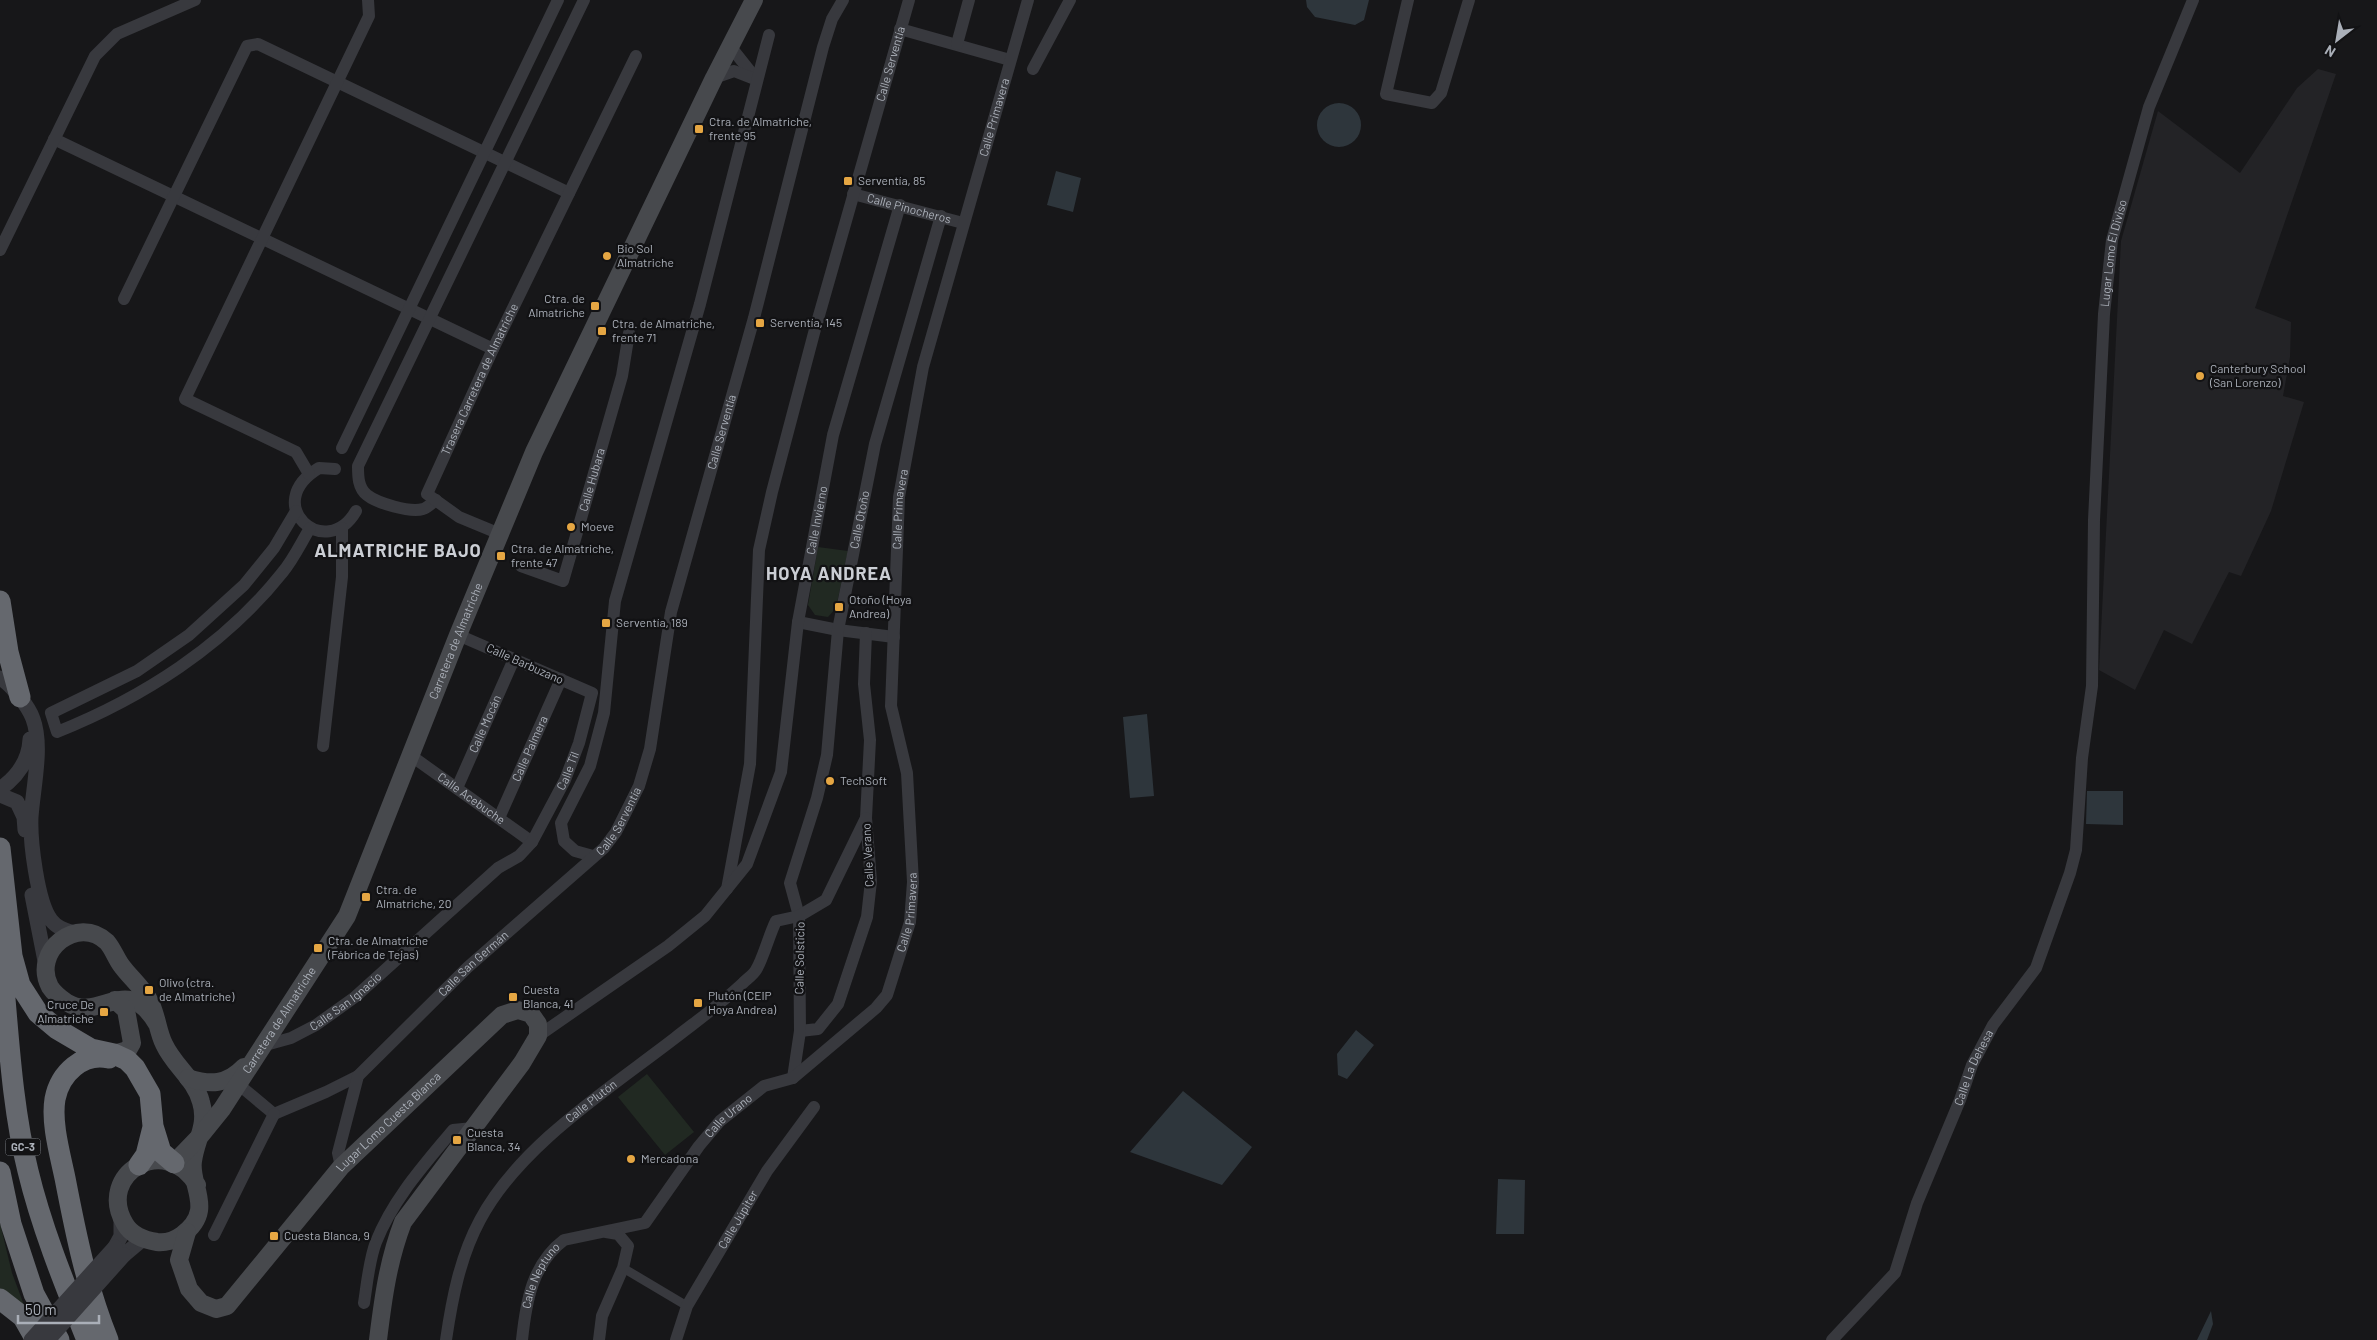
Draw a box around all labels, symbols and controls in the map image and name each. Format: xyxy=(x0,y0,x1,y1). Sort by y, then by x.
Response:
north arrow xyxy=(2312,15,2362,65)
street label: Calle Serventía xyxy=(872,25,907,103)
text: N xyxy=(2322,42,2338,61)
street label: Calle Primavera xyxy=(976,76,1011,158)
place label: Ctra. de Almatriche, frente 95 xyxy=(709,114,812,142)
marker: Ctra. de Almatriche, frente 95 xyxy=(693,123,705,135)
place label: Serventía, 85 xyxy=(858,173,926,187)
marker: Serventía, 85 xyxy=(842,175,854,187)
street label: Calle Pinocheros xyxy=(866,190,953,226)
street label: Lugar Lomo El Diviso xyxy=(2097,198,2129,307)
place label: Bio Sol Almatriche xyxy=(617,241,674,269)
marker: Bio Sol Almatriche xyxy=(601,250,613,262)
place label: Ctra. de Almatriche xyxy=(528,291,585,319)
marker: Ctra. de Almatriche xyxy=(589,300,601,312)
street label: Trasera Carretera de Almatriche xyxy=(438,301,520,457)
place label: Serventía, 145 xyxy=(770,315,842,329)
place label: Ctra. de Almatriche, frente 71 xyxy=(612,316,715,344)
marker: Serventía, 145 xyxy=(754,317,766,329)
marker: Ctra. de Almatriche, frente 71 xyxy=(596,325,608,337)
place label: Canterbury School (San Lorenzo) xyxy=(2209,361,2306,389)
marker: Canterbury School (San Lorenzo) xyxy=(2194,370,2206,382)
street label: Calle Serventía xyxy=(704,393,738,471)
street label: Calle Hubara xyxy=(575,446,607,513)
street label: Calle Primavera xyxy=(889,468,910,550)
street label: Calle Invierno xyxy=(803,485,829,556)
street label: Calle Otoño xyxy=(846,489,872,550)
place label: Moeve xyxy=(581,519,614,533)
marker: Moeve xyxy=(565,521,577,533)
district label: ALMATRICHE BAJO xyxy=(314,539,482,561)
place label: Ctra. de Almatriche, frente 47 xyxy=(511,541,614,569)
marker: Ctra. de Almatriche, frente 47 xyxy=(495,550,507,562)
district label: HOYA ANDREA xyxy=(766,562,892,584)
street label: Carretera de Almatriche xyxy=(425,580,485,701)
place label: Otoño (Hoya Andrea) xyxy=(849,592,911,620)
marker: Otoño (Hoya Andrea) xyxy=(833,601,845,613)
place label: Serventía, 189 xyxy=(616,615,688,629)
marker: Serventía, 189 xyxy=(600,617,612,629)
street label: Calle Barbuzano xyxy=(485,640,566,686)
street label: Calle Mocán xyxy=(466,693,503,755)
street label: Calle Palmera xyxy=(508,713,550,783)
street label: Calle Til xyxy=(553,749,581,792)
street label: Calle Acebuche xyxy=(435,769,508,827)
place label: TechSoft xyxy=(840,773,887,787)
marker: TechSoft xyxy=(824,775,836,787)
street label: Calle Serventía xyxy=(593,784,643,858)
street label: Calle Verano xyxy=(858,823,876,887)
street label: Calle Primavera xyxy=(893,872,919,953)
place label: Ctra. de Almatriche, 20 xyxy=(376,882,451,910)
marker: Ctra. de Almatriche, 20 xyxy=(360,891,372,903)
street label: Calle Solsticio xyxy=(791,921,807,995)
street label: Calle San Germán xyxy=(435,927,511,999)
place label: Ctra. de Almatriche (Fábrica de Tejas) xyxy=(327,933,428,961)
marker: Ctra. de Almatriche (Fábrica de Tejas) xyxy=(312,942,324,954)
street label: Carretera de Almatriche xyxy=(239,964,318,1076)
street label: Calle San Ignacio xyxy=(307,969,384,1033)
place label: Olivo (ctra. de Almatriche) xyxy=(159,975,235,1003)
place label: Cuesta Blanca, 41 xyxy=(523,982,573,1010)
marker: Olivo (ctra. de Almatriche) xyxy=(143,984,155,996)
place label: Plutón (CEIP Hoya Andrea) xyxy=(708,988,777,1016)
marker: Cuesta Blanca, 41 xyxy=(507,991,519,1003)
place label: Cruce De Almatriche xyxy=(37,997,94,1025)
marker: Plutón (CEIP Hoya Andrea) xyxy=(692,997,704,1009)
marker: Cruce De Almatriche xyxy=(98,1006,110,1018)
street label: Calle La Dehesa xyxy=(1950,1027,1995,1108)
street label: Lugar Lomo Cuesta Blanca xyxy=(332,1069,443,1174)
street label: Calle Plutón xyxy=(562,1076,619,1125)
street label: Calle Urano xyxy=(701,1090,754,1140)
place label: Cuesta Blanca, 34 xyxy=(467,1125,521,1153)
marker: Cuesta Blanca, 34 xyxy=(451,1134,463,1146)
road number: GC-3 xyxy=(5,1138,40,1156)
place label: Mercadona xyxy=(641,1151,698,1165)
marker: Mercadona xyxy=(625,1153,637,1165)
street label: Calle Júpiter xyxy=(714,1187,760,1251)
place label: Cuesta Blanca, 9 xyxy=(284,1228,370,1242)
marker: Cuesta Blanca, 9 xyxy=(268,1230,280,1242)
street label: Calle Neptuno xyxy=(518,1239,562,1310)
scale bar xyxy=(18,1292,99,1324)
text: 50 m xyxy=(25,1300,57,1318)

